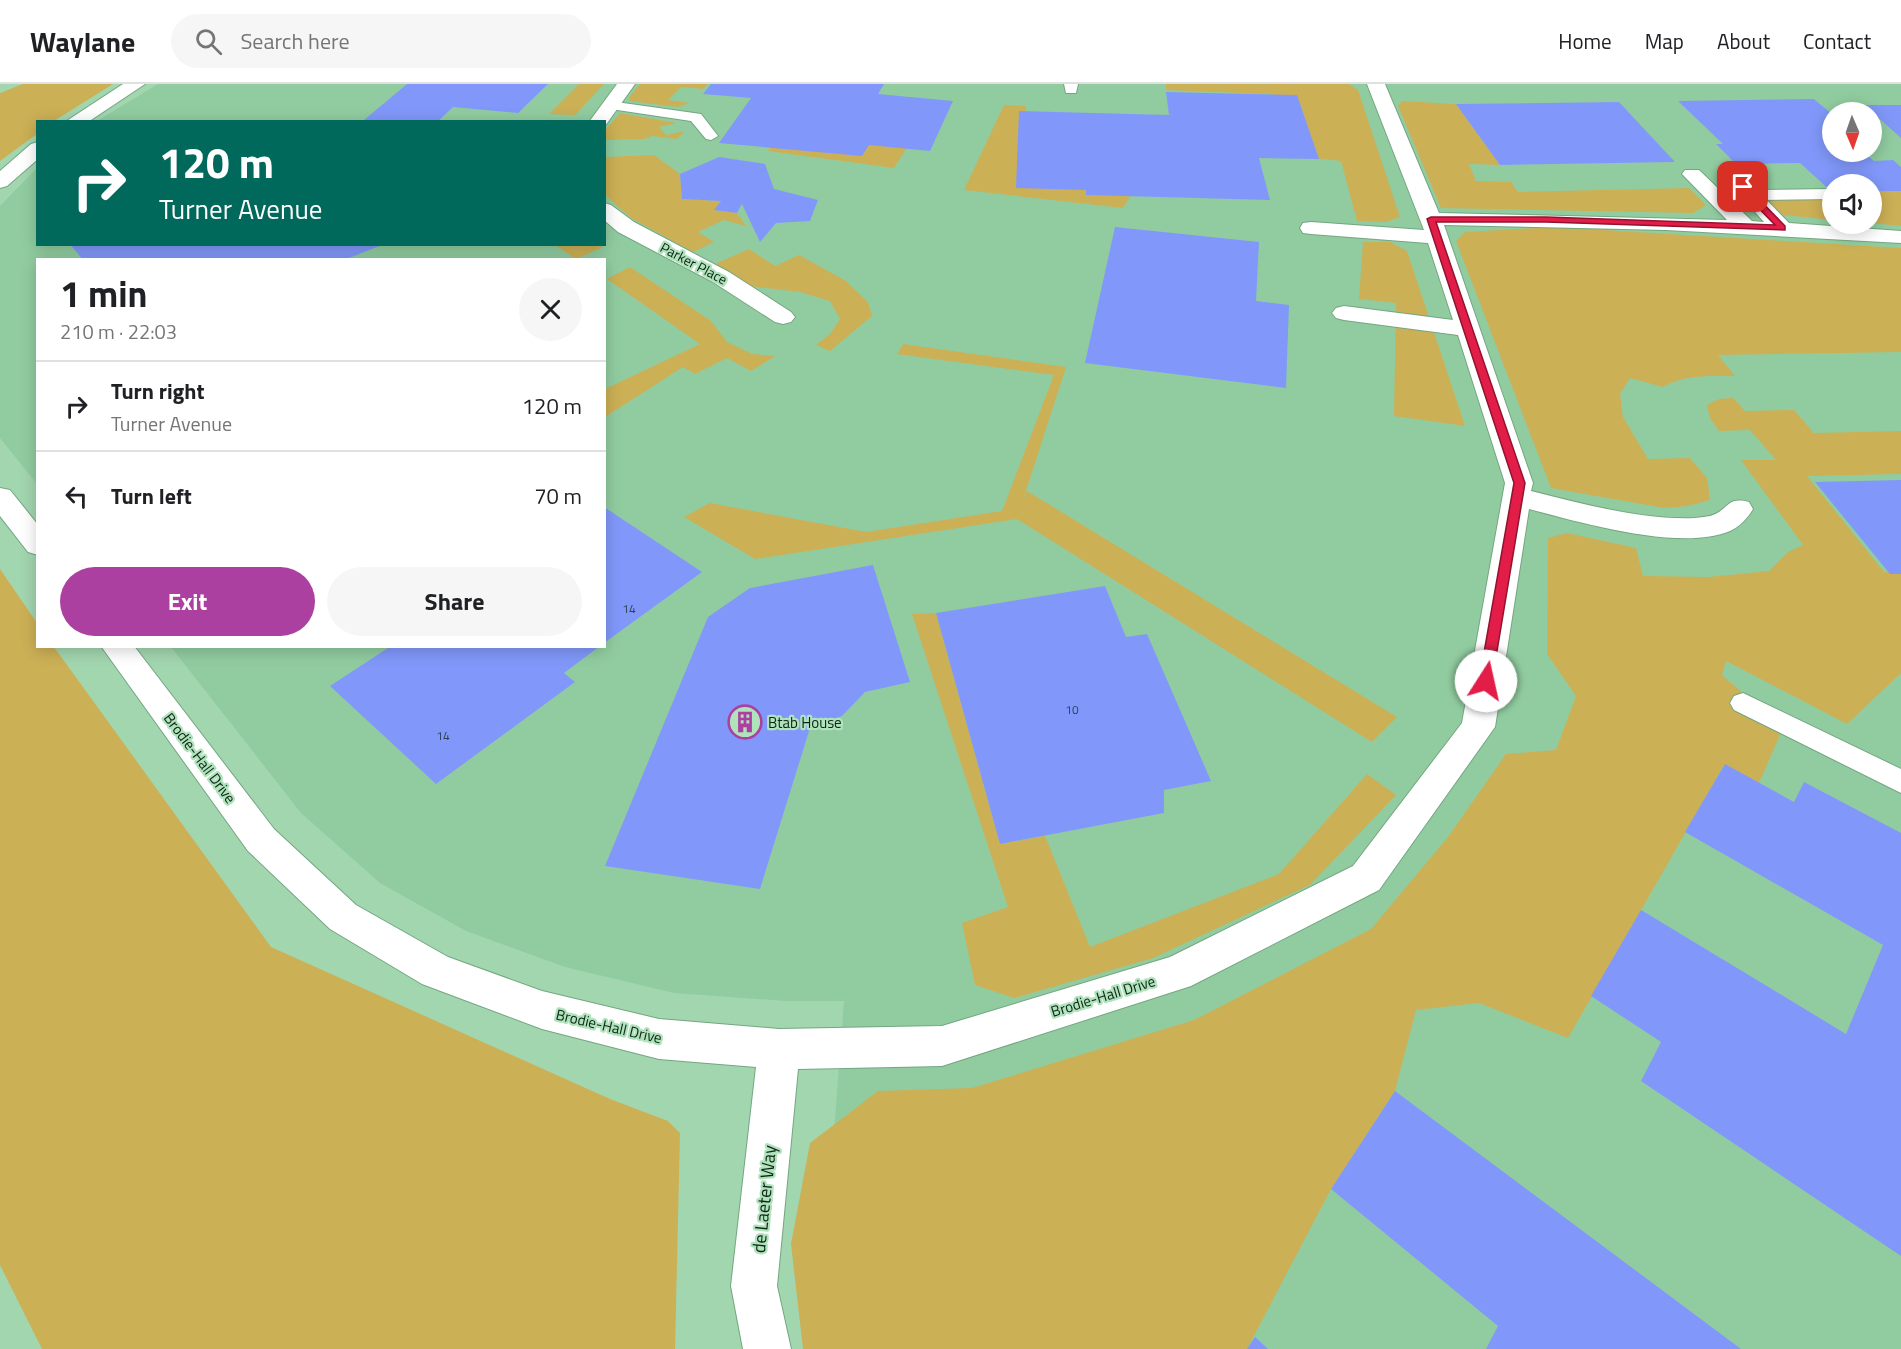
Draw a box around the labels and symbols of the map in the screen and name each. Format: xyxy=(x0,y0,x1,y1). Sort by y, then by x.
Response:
north arrow xyxy=(1822,102,1882,162)
pin xyxy=(1717,161,1768,212)
street label: Parker Place xyxy=(657,237,731,289)
house number: 14 xyxy=(622,599,636,618)
position arrow xyxy=(1454,649,1518,713)
house number: 10 xyxy=(1065,700,1079,719)
building icon: Btab House xyxy=(727,704,763,740)
street label: Brodie-Hall Drive xyxy=(158,708,242,808)
place label: Btab House xyxy=(768,711,842,734)
house number: 14 xyxy=(436,726,450,745)
street label: Brodie-Hall Drive xyxy=(1048,969,1158,1023)
street label: Brodie-Hall Drive xyxy=(554,1003,664,1049)
street label: de Laeter Way xyxy=(745,1144,783,1254)

